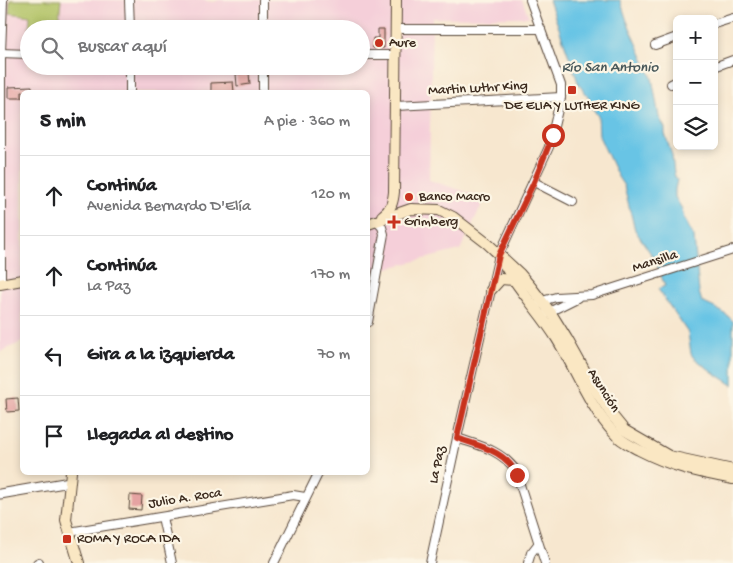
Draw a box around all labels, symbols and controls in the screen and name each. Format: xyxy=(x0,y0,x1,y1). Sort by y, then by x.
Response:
map controls xyxy=(673,15,718,150)
button: + xyxy=(673,15,718,60)
search box xyxy=(20,20,370,75)
icon: search xyxy=(38,34,66,62)
place label: Aure xyxy=(389,35,417,52)
text: Buscar aquí xyxy=(78,36,167,59)
marker: Aure xyxy=(373,37,385,49)
water label: Río San Antonio xyxy=(562,59,659,77)
button: − xyxy=(673,60,718,105)
street label: Martin Luthr King xyxy=(428,78,528,100)
marker: DE ELIA Y LUTHER KING xyxy=(566,84,578,96)
place label: DE ELIA Y LUTHER KING xyxy=(504,98,641,115)
button: layers xyxy=(673,105,718,150)
text: 5 min xyxy=(40,110,85,135)
text: A pie · 360 m xyxy=(264,113,350,132)
route start xyxy=(542,124,565,147)
text: Continúa xyxy=(87,175,157,198)
icon: ahead xyxy=(40,182,68,210)
text: 120 m xyxy=(311,186,350,205)
place label: Banco Macro xyxy=(418,189,490,206)
marker: Banco Macro xyxy=(403,191,415,203)
text: Avenida Bernardo D'Elía xyxy=(87,198,251,217)
place label: Grimberg xyxy=(404,214,458,231)
marker: Grimberg xyxy=(388,216,400,228)
street label: Mansilla xyxy=(630,246,681,277)
text: Continúa xyxy=(87,255,157,278)
icon: ahead xyxy=(40,262,68,290)
text: 170 m xyxy=(311,266,350,285)
text: La Paz xyxy=(87,278,130,297)
icon: left xyxy=(40,342,68,370)
text: Gira a la izquierda xyxy=(87,344,234,367)
text: 70 m xyxy=(317,346,350,365)
street label: Asunción xyxy=(583,366,623,416)
icon: arrive xyxy=(40,422,68,450)
text: Llegada al destino xyxy=(87,424,233,447)
street label: La Paz xyxy=(426,444,450,485)
route end xyxy=(506,464,529,487)
street label: Julio A. Roca xyxy=(147,485,224,513)
place label: ROMA Y ROCA IDA xyxy=(77,531,180,548)
marker: ROMA Y ROCA IDA xyxy=(61,533,73,545)

